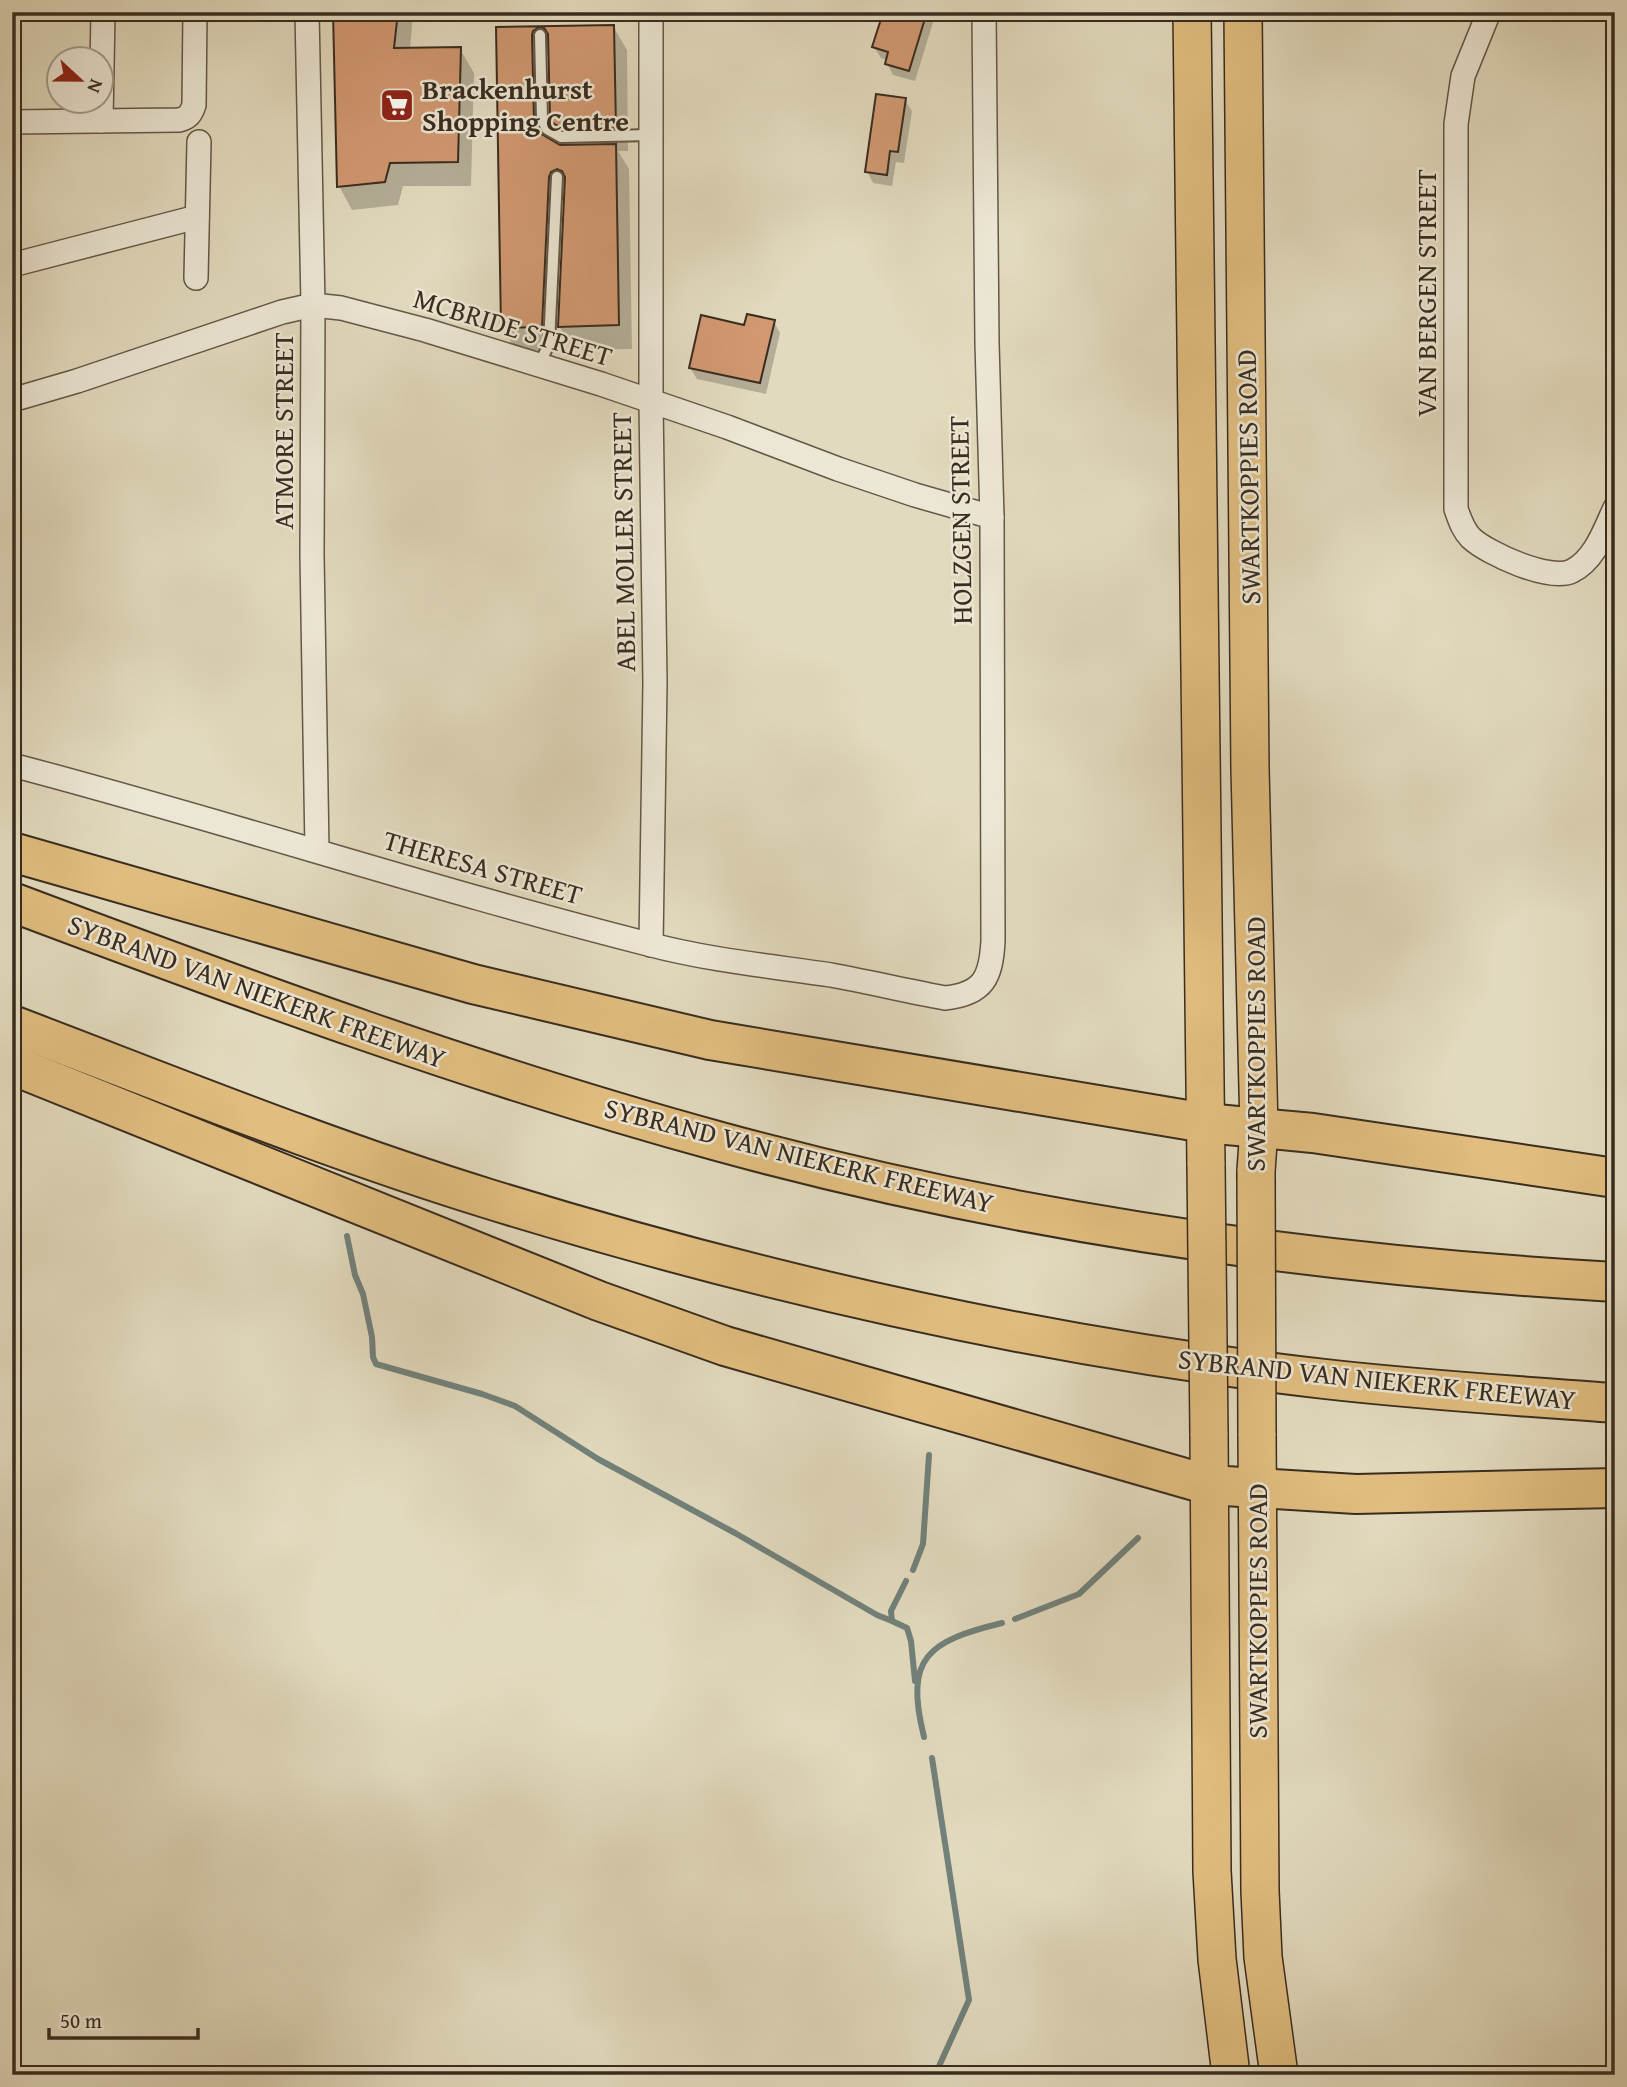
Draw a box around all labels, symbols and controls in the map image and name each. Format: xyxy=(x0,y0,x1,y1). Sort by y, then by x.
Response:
north arrow xyxy=(46,46,116,116)
place label: Brackenhurst Shopping Centre xyxy=(422,68,629,141)
text: N xyxy=(80,75,111,98)
supermarket icon: Brackenhurst Shopping Centre xyxy=(378,86,416,124)
street label: VAN BERGEN STREET xyxy=(1405,169,1446,417)
street label: MCBRIDE STREET xyxy=(409,277,618,376)
street label: ATMORE STREET xyxy=(262,332,303,530)
street label: SWARTKOPPIES ROAD xyxy=(1225,349,1270,605)
street label: ABEL MOLLER STREET xyxy=(600,411,645,672)
street label: HOLZGEN STREET xyxy=(937,415,982,625)
street label: THERESA STREET xyxy=(379,819,588,915)
street label: SYBRAND VAN NIEKERK FREEWAY xyxy=(62,903,452,1078)
street label: SWARTKOPPIES ROAD xyxy=(1234,916,1275,1172)
street label: SYBRAND VAN NIEKERK FREEWAY xyxy=(600,1086,998,1223)
street label: SYBRAND VAN NIEKERK FREEWAY xyxy=(1176,1337,1578,1420)
street label: SWARTKOPPIES ROAD xyxy=(1236,1483,1277,1739)
scale bar xyxy=(49,1996,198,2040)
text: 50 m xyxy=(60,2005,102,2036)

